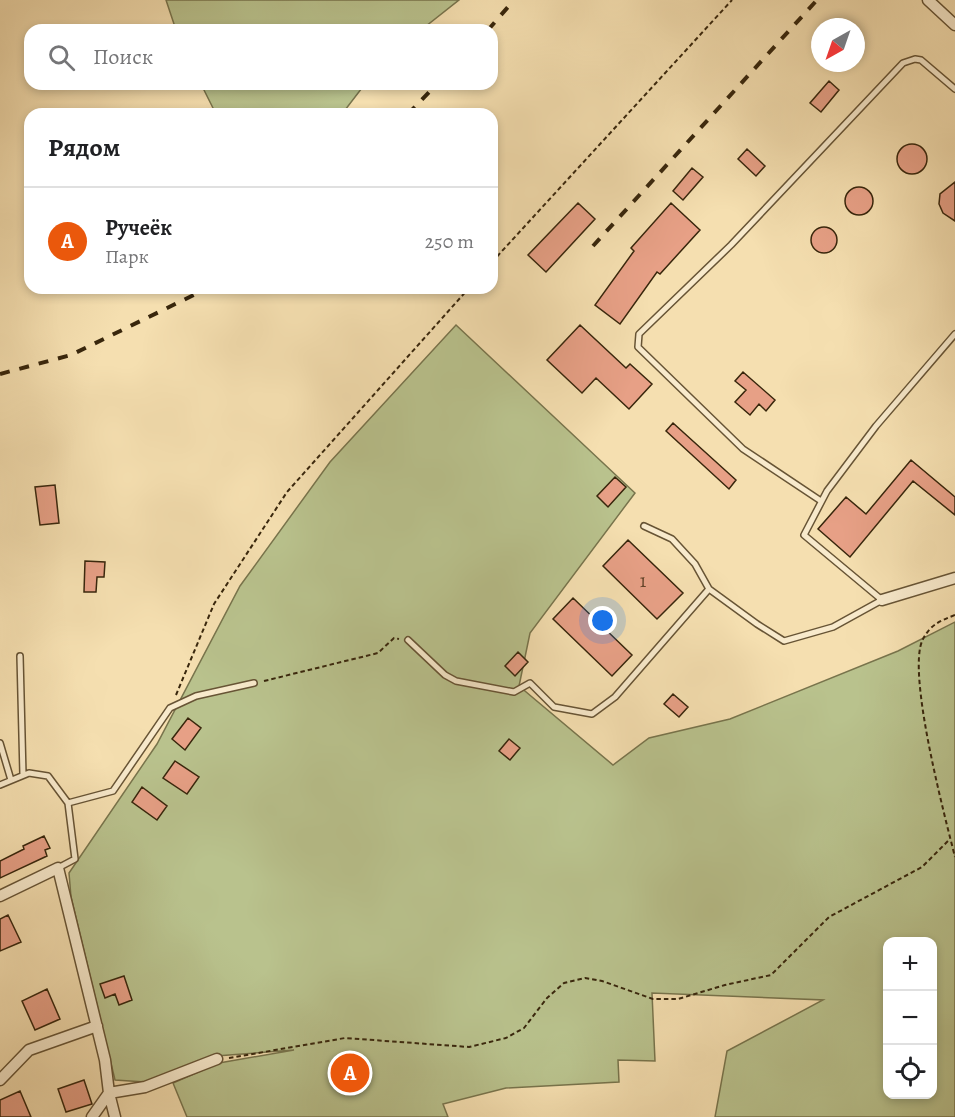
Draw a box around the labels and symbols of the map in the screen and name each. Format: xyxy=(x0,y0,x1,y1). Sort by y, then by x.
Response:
north arrow xyxy=(811,18,865,72)
house number: 1 xyxy=(640,567,647,594)
your location xyxy=(588,606,617,635)
pin: A xyxy=(330,1050,370,1096)

